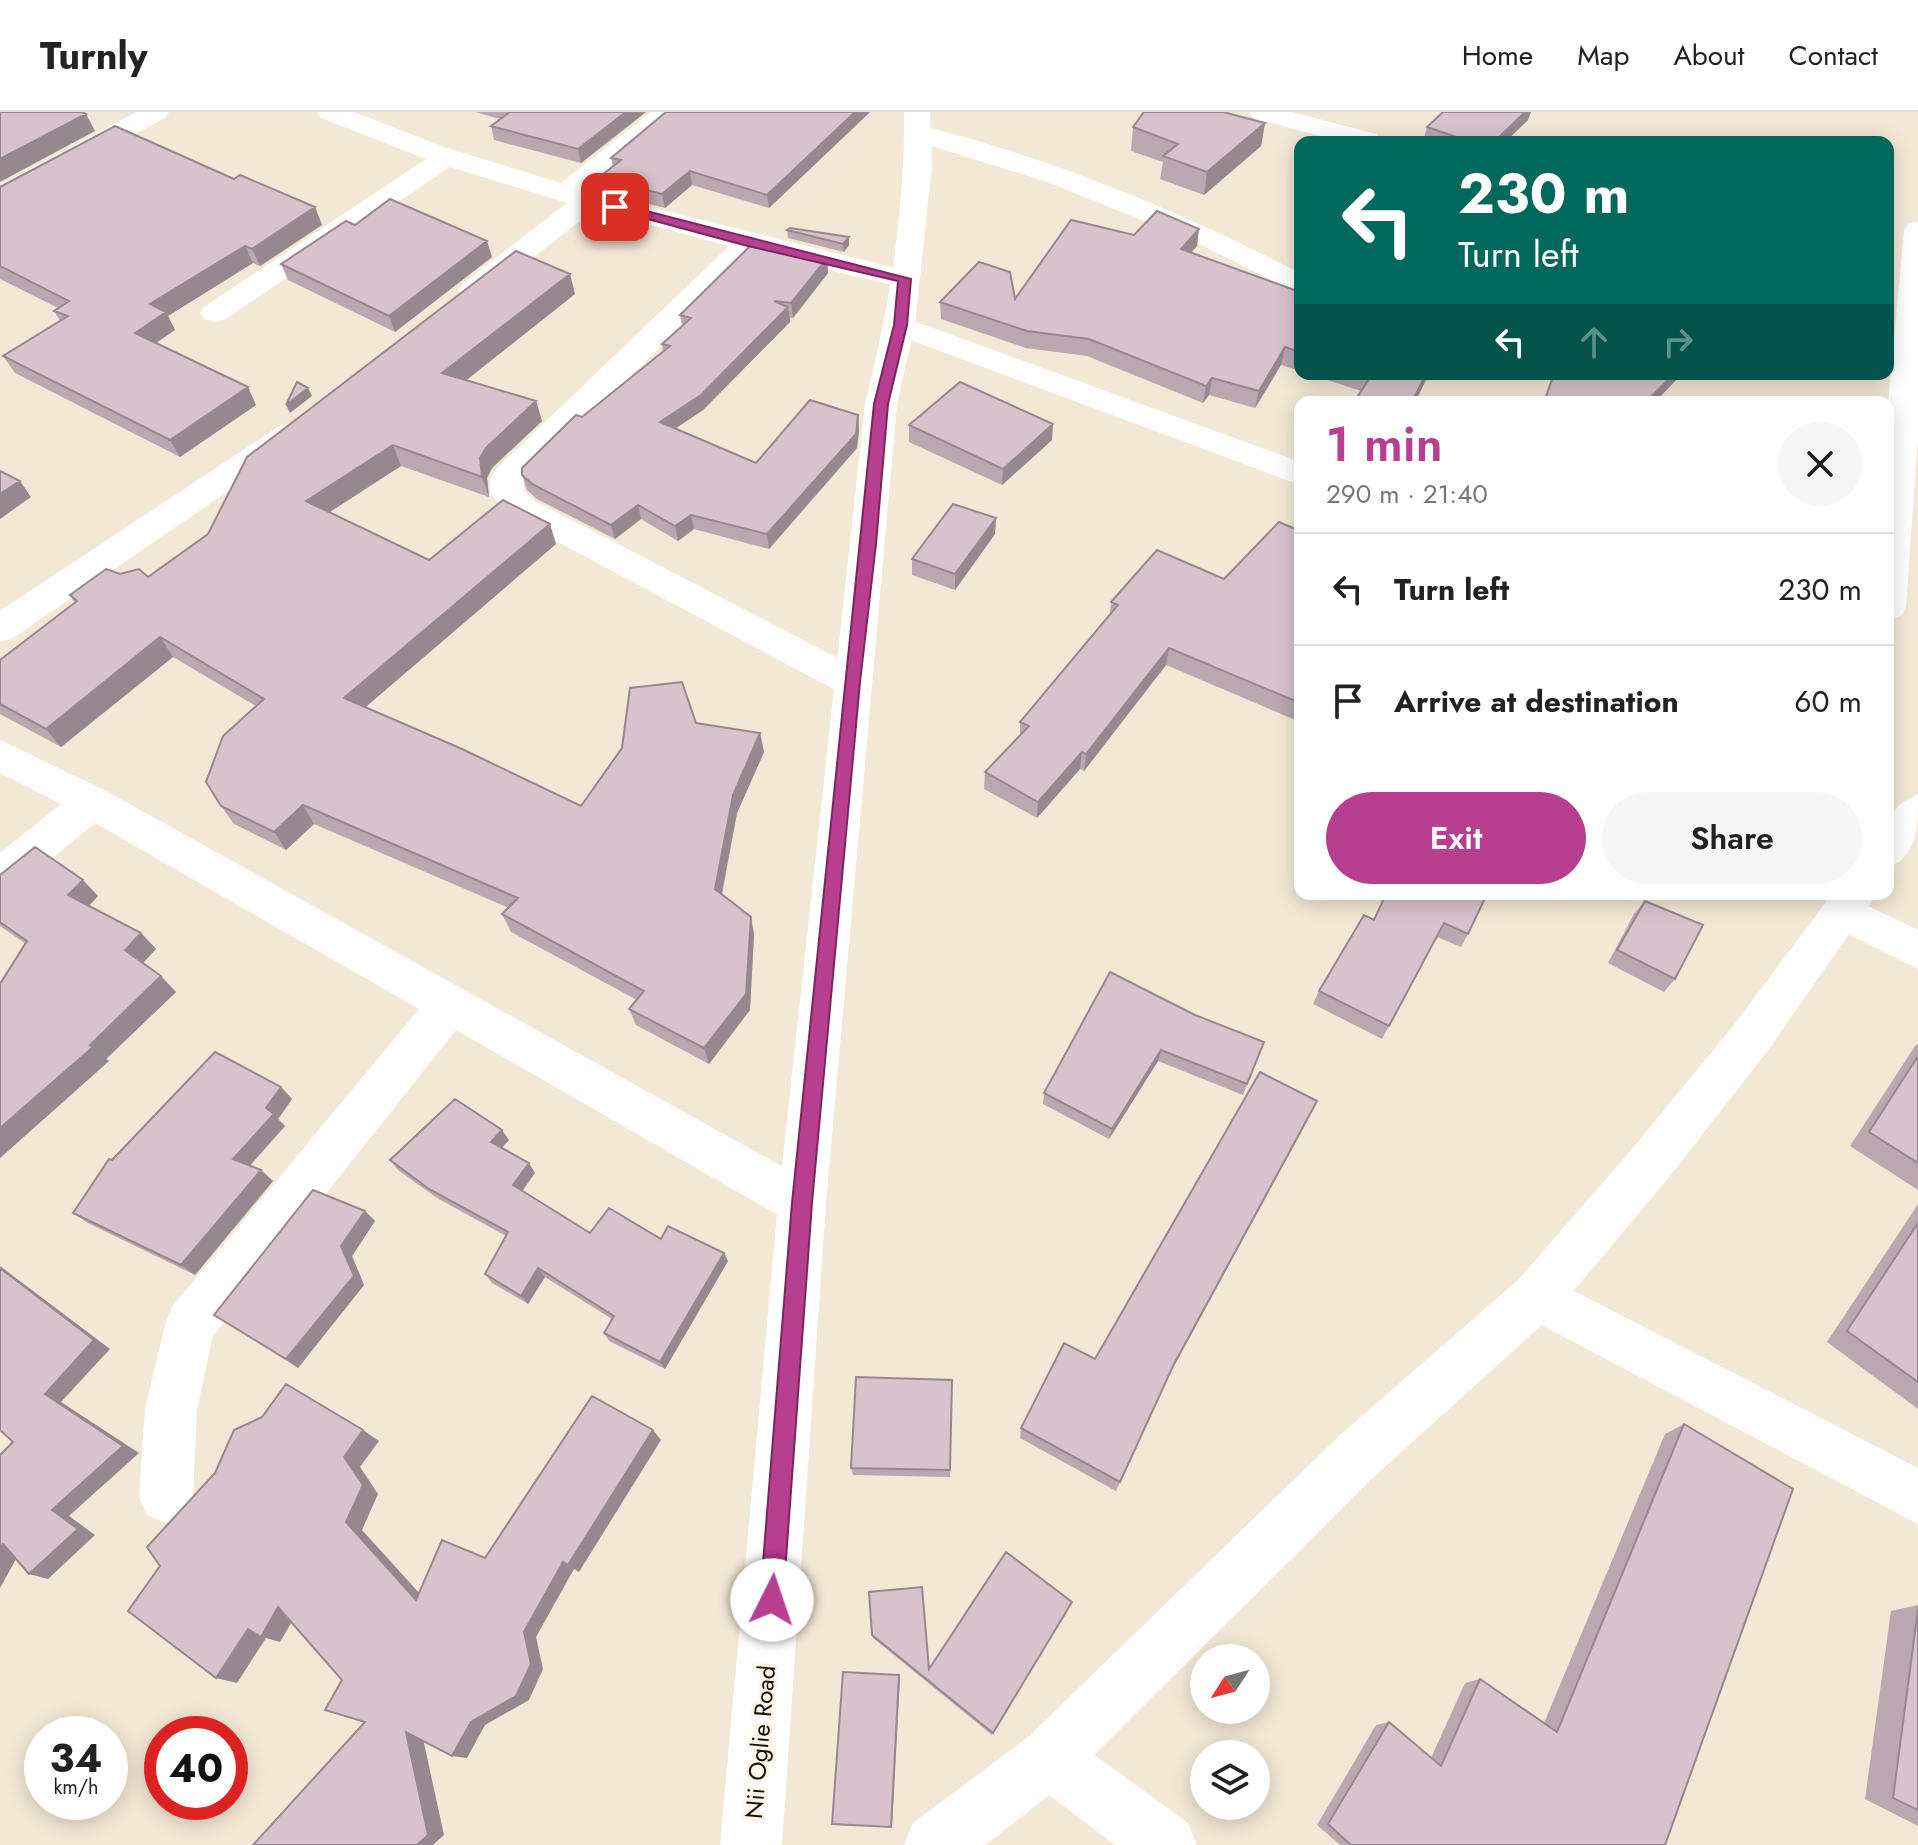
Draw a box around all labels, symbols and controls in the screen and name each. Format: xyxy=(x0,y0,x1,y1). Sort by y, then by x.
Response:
text: Turnly xyxy=(40,28,148,83)
text: Home xyxy=(1462,35,1533,76)
text: Map xyxy=(1577,35,1629,76)
text: About xyxy=(1673,35,1745,76)
text: Contact xyxy=(1789,35,1878,76)
text: 230 m xyxy=(1458,153,1629,234)
icon: left xyxy=(1326,168,1430,272)
pin xyxy=(581,173,649,241)
icon: arrive xyxy=(593,185,637,229)
text: Turn left xyxy=(1458,228,1579,280)
icon: left xyxy=(1488,320,1532,364)
icon: ahead xyxy=(1572,320,1616,364)
icon: right xyxy=(1656,320,1700,364)
text: 1 min xyxy=(1326,410,1443,479)
button: close xyxy=(1778,422,1862,506)
text: 290 m · 21:40 xyxy=(1326,475,1488,513)
icon: left xyxy=(1326,567,1370,611)
text: Turn left xyxy=(1394,568,1509,611)
text: 230 m xyxy=(1778,568,1862,611)
icon: arrive xyxy=(1326,679,1370,723)
text: Arrive at destination xyxy=(1394,680,1679,723)
text: 60 m xyxy=(1794,680,1862,723)
button: Exit xyxy=(1326,792,1586,884)
button: Share xyxy=(1602,792,1862,884)
position arrow xyxy=(730,1558,814,1642)
north arrow xyxy=(1190,1644,1270,1724)
map controls xyxy=(1190,1644,1270,1820)
street label: Nii Oglie Road xyxy=(736,1664,784,1820)
speed limit sign: 40 xyxy=(144,1716,248,1820)
text: 34 xyxy=(50,1729,102,1787)
button: layers xyxy=(1190,1740,1270,1820)
text: km/h xyxy=(53,1773,99,1802)

